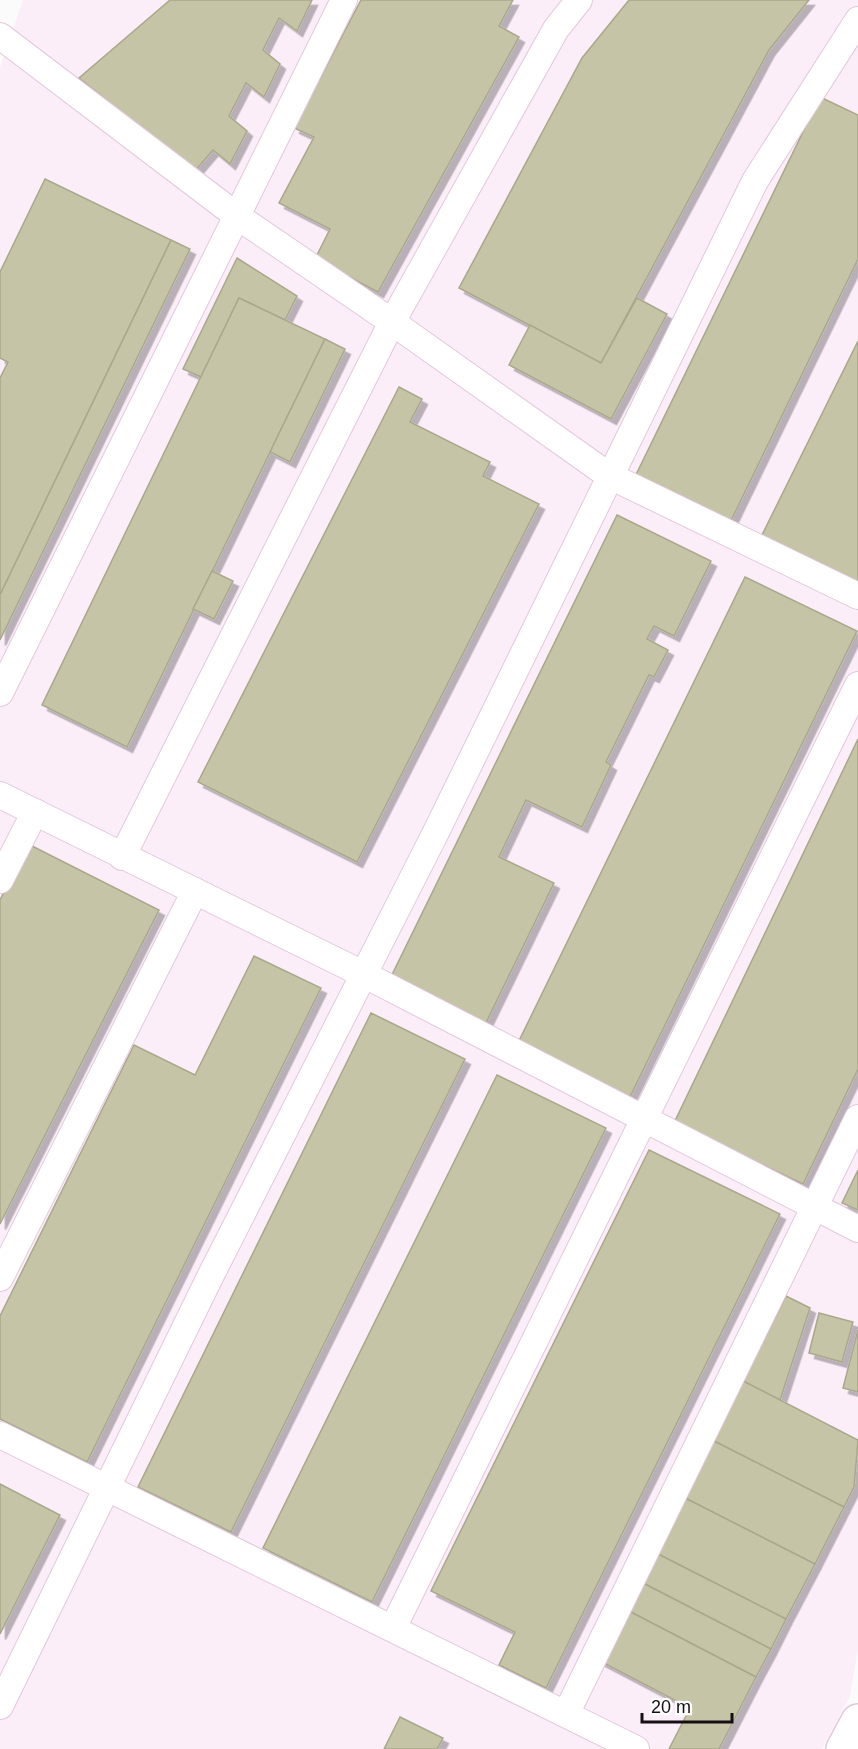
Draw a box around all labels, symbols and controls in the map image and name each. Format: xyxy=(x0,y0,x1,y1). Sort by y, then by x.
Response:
scale bar xyxy=(642,1686,732,1724)
text: 20 m xyxy=(651,1697,691,1717)

